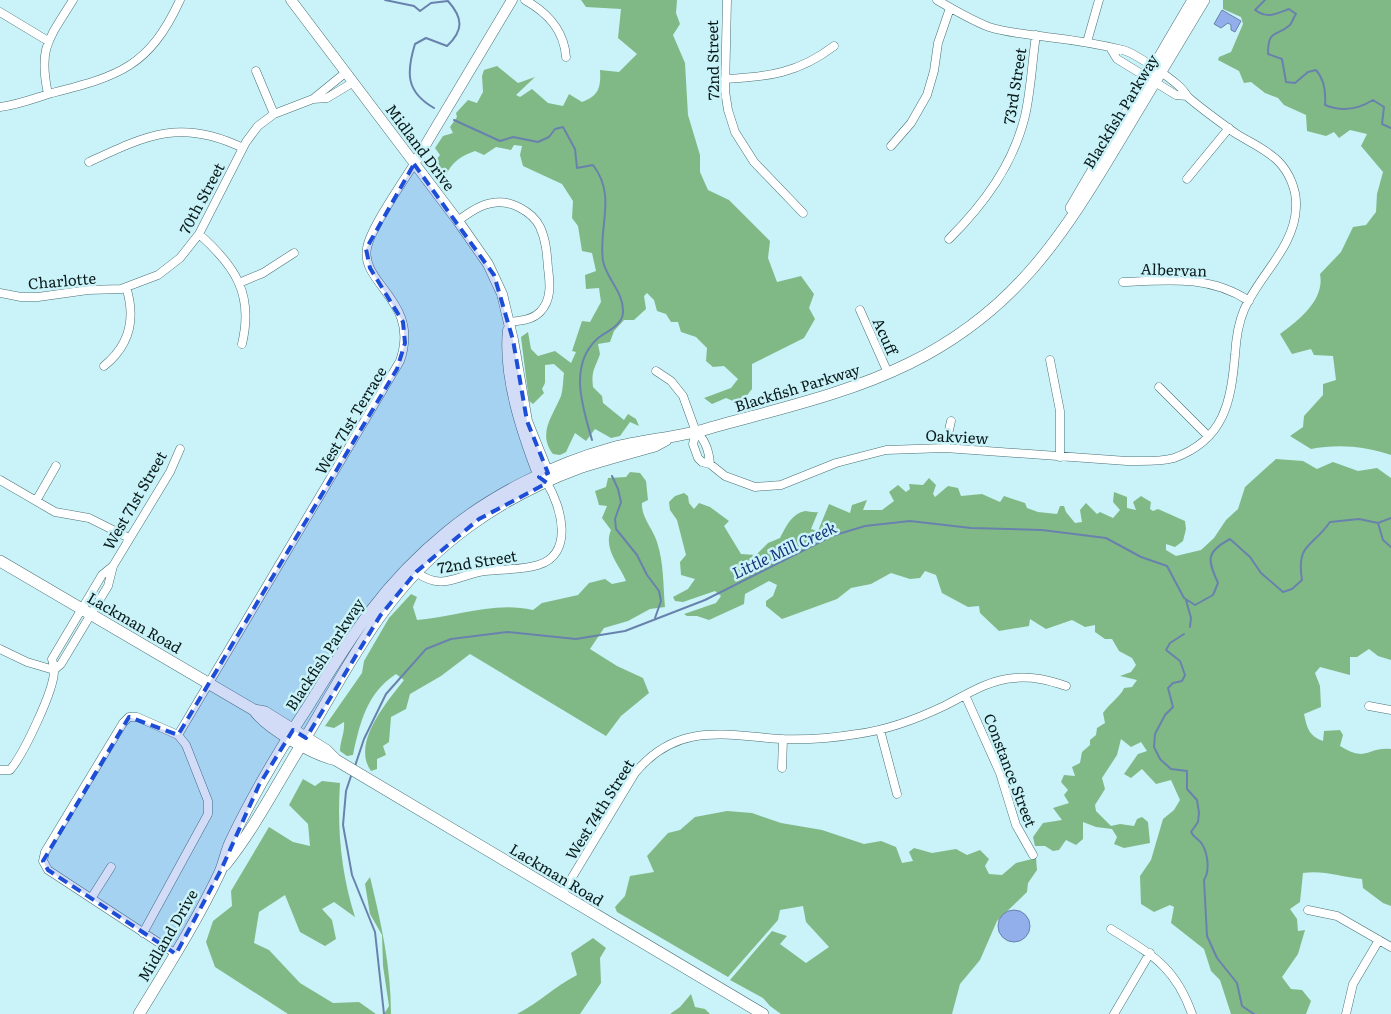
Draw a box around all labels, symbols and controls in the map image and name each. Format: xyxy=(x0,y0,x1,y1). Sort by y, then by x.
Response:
street label: 72nd Street xyxy=(700,20,724,100)
street label: 73rd Street xyxy=(997,46,1031,126)
street label: Blackfish Parkway xyxy=(1077,49,1164,173)
street label: Midland Drive xyxy=(381,99,461,195)
street label: 70th Street xyxy=(172,158,230,238)
street label: Albervan xyxy=(1140,256,1208,282)
street label: Charlotte xyxy=(27,266,97,294)
street label: Acuff xyxy=(868,314,905,359)
street label: Blackfish Parkway xyxy=(731,357,863,417)
street label: West 71st Terrace xyxy=(309,361,392,479)
street label: Oakview xyxy=(925,423,989,449)
street label: West 71st Street xyxy=(96,446,172,554)
water label: Little Mill Creek xyxy=(728,514,840,584)
street label: 72nd Street xyxy=(436,543,518,579)
street label: Lackman Road xyxy=(83,586,187,658)
street label: Blackfish Parkway xyxy=(279,593,369,715)
street label: Constance Street xyxy=(979,710,1043,830)
street label: West 74th Street xyxy=(559,754,639,864)
street label: Lackman Road xyxy=(506,837,608,911)
street label: Midland Drive xyxy=(131,884,203,986)

